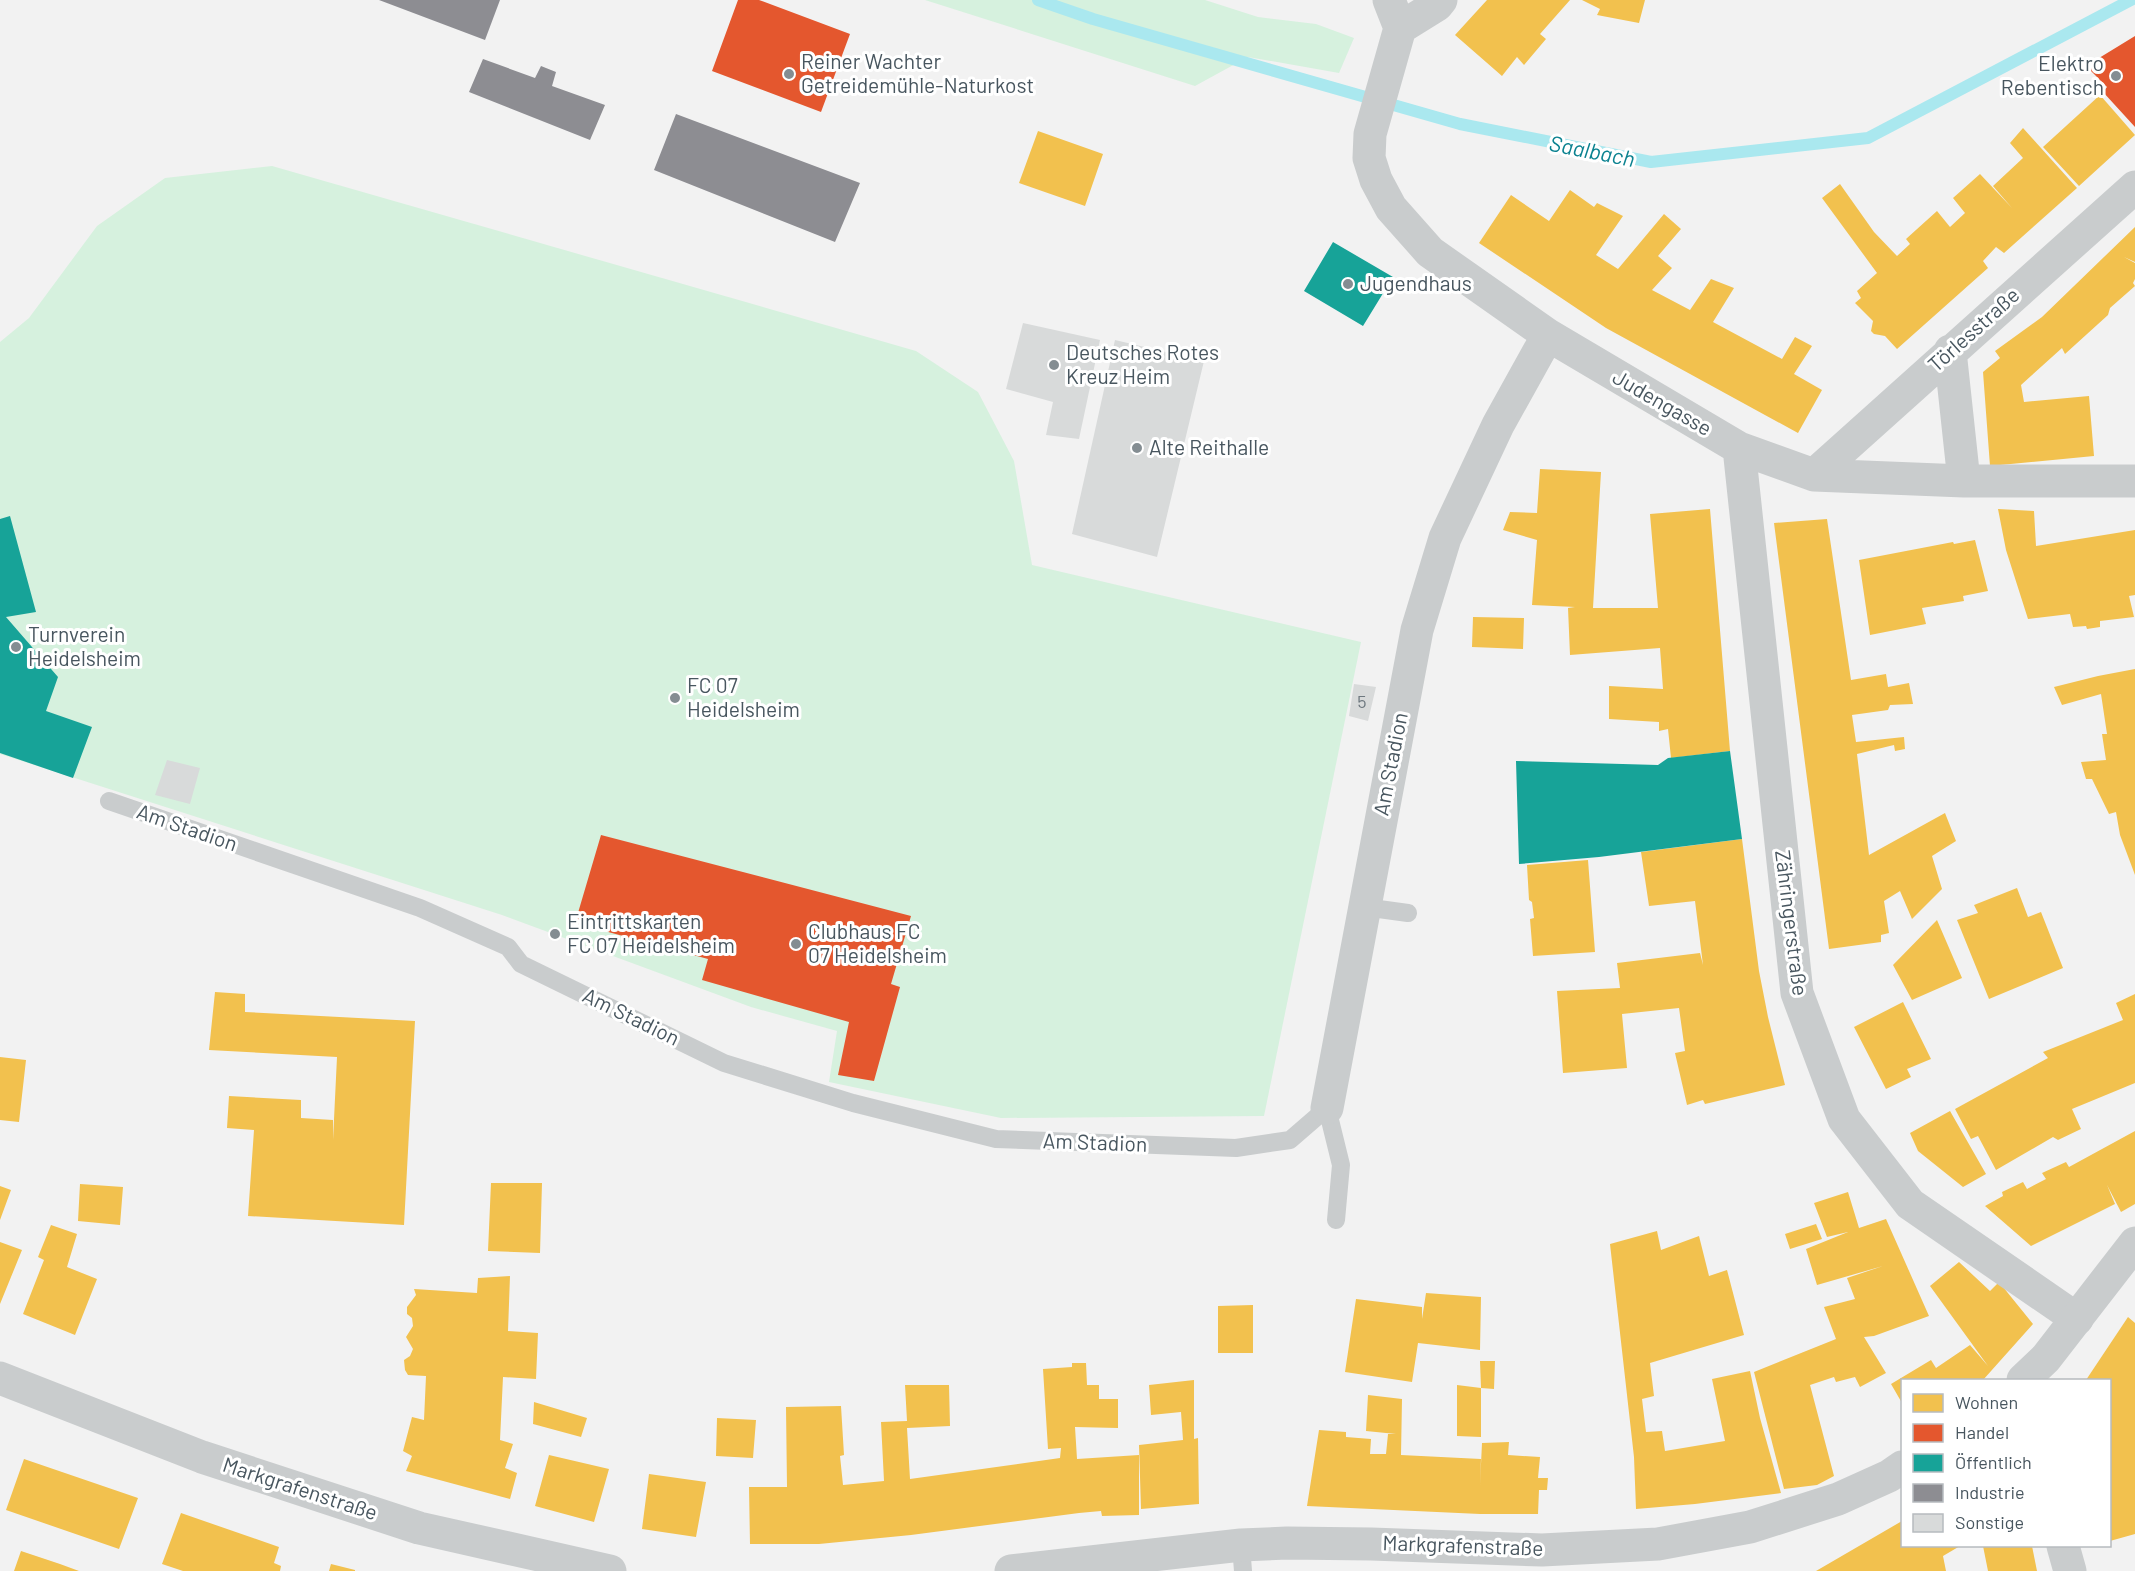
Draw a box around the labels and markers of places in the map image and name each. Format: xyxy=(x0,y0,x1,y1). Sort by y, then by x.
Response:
place label: Reiner Wachter Getreidemühle-Naturkost xyxy=(801,48,1034,97)
place label: Elektro Rebentisch xyxy=(2001,50,2104,99)
marker: Reiner Wachter Getreidemühle-Naturkost xyxy=(782,67,796,81)
marker: Elektro Rebentisch xyxy=(2109,69,2123,83)
place label: Jugendhaus xyxy=(1360,270,1472,295)
marker: Jugendhaus xyxy=(1341,277,1355,291)
place label: Deutsches Rotes Kreuz Heim xyxy=(1066,339,1219,388)
marker: Deutsches Rotes Kreuz Heim xyxy=(1047,358,1061,372)
place label: Alte Reithalle xyxy=(1149,434,1269,459)
marker: Alte Reithalle xyxy=(1130,441,1144,455)
place label: Turnverein Heidelsheim xyxy=(28,621,141,670)
marker: Turnverein Heidelsheim xyxy=(9,640,23,654)
place label: FC 07 Heidelsheim xyxy=(687,672,800,721)
marker: FC 07 Heidelsheim xyxy=(668,691,682,705)
place label: Eintrittskarten FC 07 Heidelsheim xyxy=(567,908,735,957)
place label: Clubhaus FC 07 Heidelsheim xyxy=(808,918,947,967)
marker: Eintrittskarten FC 07 Heidelsheim xyxy=(548,927,562,941)
marker: Clubhaus FC 07 Heidelsheim xyxy=(789,937,803,951)

